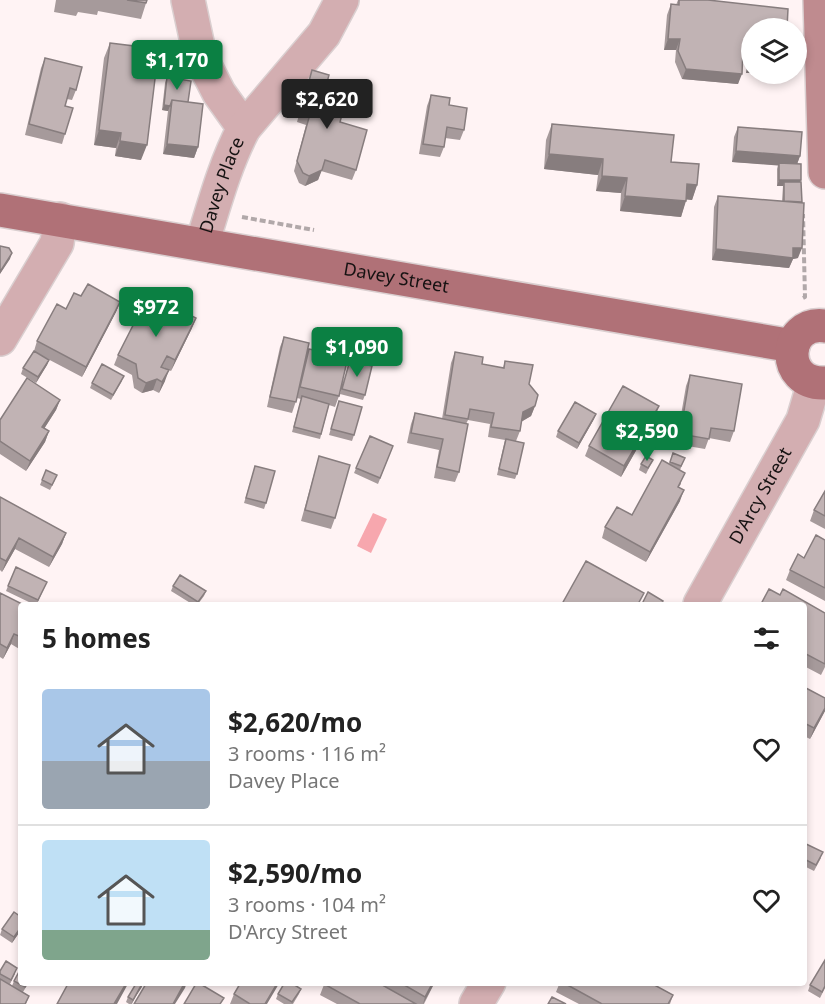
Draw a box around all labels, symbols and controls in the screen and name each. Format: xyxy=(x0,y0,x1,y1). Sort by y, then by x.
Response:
map controls xyxy=(741,18,807,84)
button: layers xyxy=(741,18,807,84)
pin: $1,170 xyxy=(128,40,226,91)
text: $1,170 xyxy=(146,46,208,73)
pin: $2,620 xyxy=(278,79,376,130)
text: $2,620 xyxy=(296,85,358,112)
street label: Davey Place xyxy=(193,133,249,236)
street label: Davey Street xyxy=(342,256,451,298)
pin: $972 xyxy=(120,287,192,338)
text: $972 xyxy=(133,293,179,320)
pin: $1,090 xyxy=(308,327,406,378)
text: $1,090 xyxy=(326,333,388,360)
pin: $2,590 xyxy=(598,411,696,462)
text: $2,590 xyxy=(616,417,678,444)
street label: D'Arcy Street xyxy=(723,442,797,548)
text: 5 homes xyxy=(42,620,151,656)
icon: filters xyxy=(750,622,783,655)
text: $2,620/mo xyxy=(228,704,362,740)
icon: home xyxy=(90,713,162,785)
icon: heart xyxy=(750,733,783,766)
text: 3 rooms · 116 m² xyxy=(228,740,386,767)
text: Davey Place xyxy=(228,767,340,794)
text: $2,590/mo xyxy=(228,855,362,891)
icon: home xyxy=(90,864,162,936)
icon: heart xyxy=(750,884,783,917)
text: 3 rooms · 104 m² xyxy=(228,891,386,918)
text: D'Arcy Street xyxy=(228,918,347,945)

